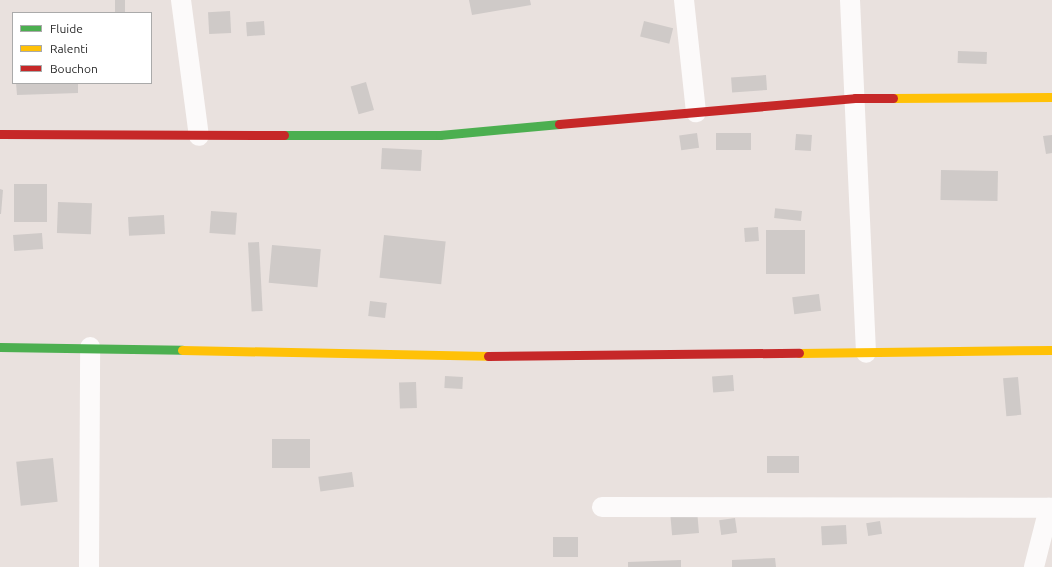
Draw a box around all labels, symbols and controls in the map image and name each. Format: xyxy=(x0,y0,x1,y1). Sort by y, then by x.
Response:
legend xyxy=(12,12,152,84)
text: Fluide xyxy=(50,22,83,35)
text: Ralenti xyxy=(50,42,88,55)
text: Bouchon xyxy=(50,62,98,75)

